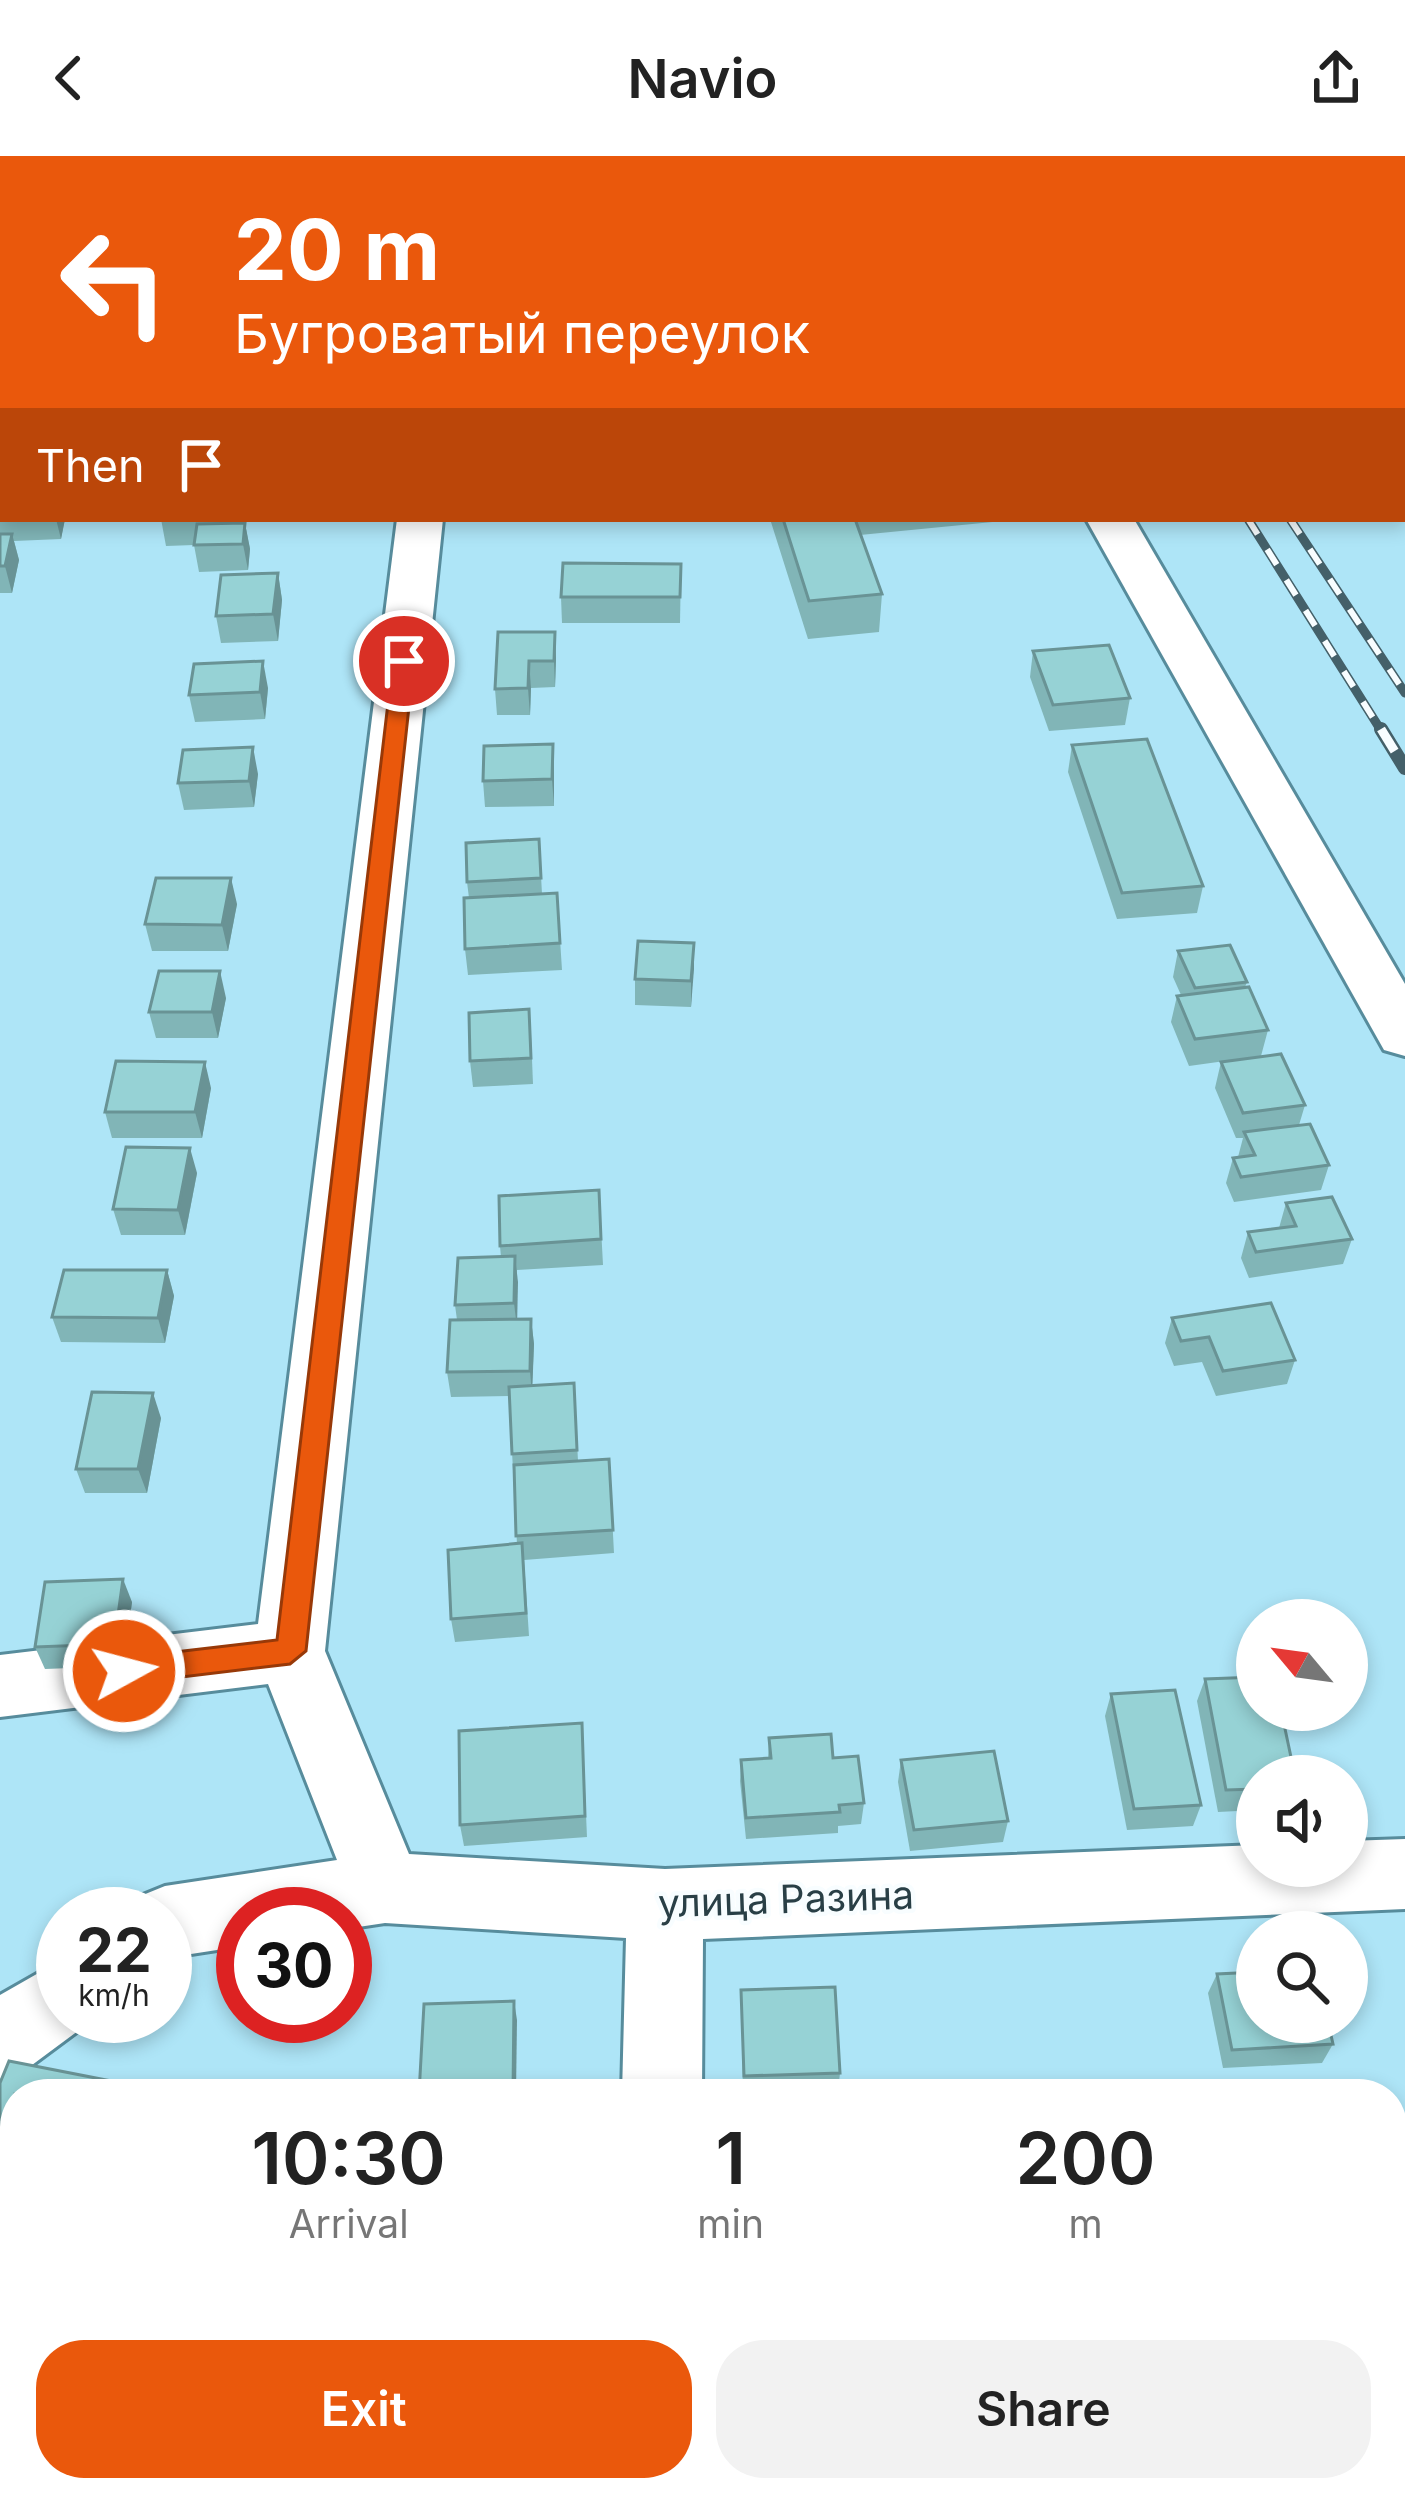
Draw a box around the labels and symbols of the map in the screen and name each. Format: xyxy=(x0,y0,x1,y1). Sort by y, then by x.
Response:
pin xyxy=(353,610,455,712)
north arrow xyxy=(1236,1599,1368,1731)
position arrow xyxy=(61,1608,187,1734)
street label: улица Разина xyxy=(657,1871,915,1926)
speed limit sign: 30 xyxy=(216,1887,372,2043)

